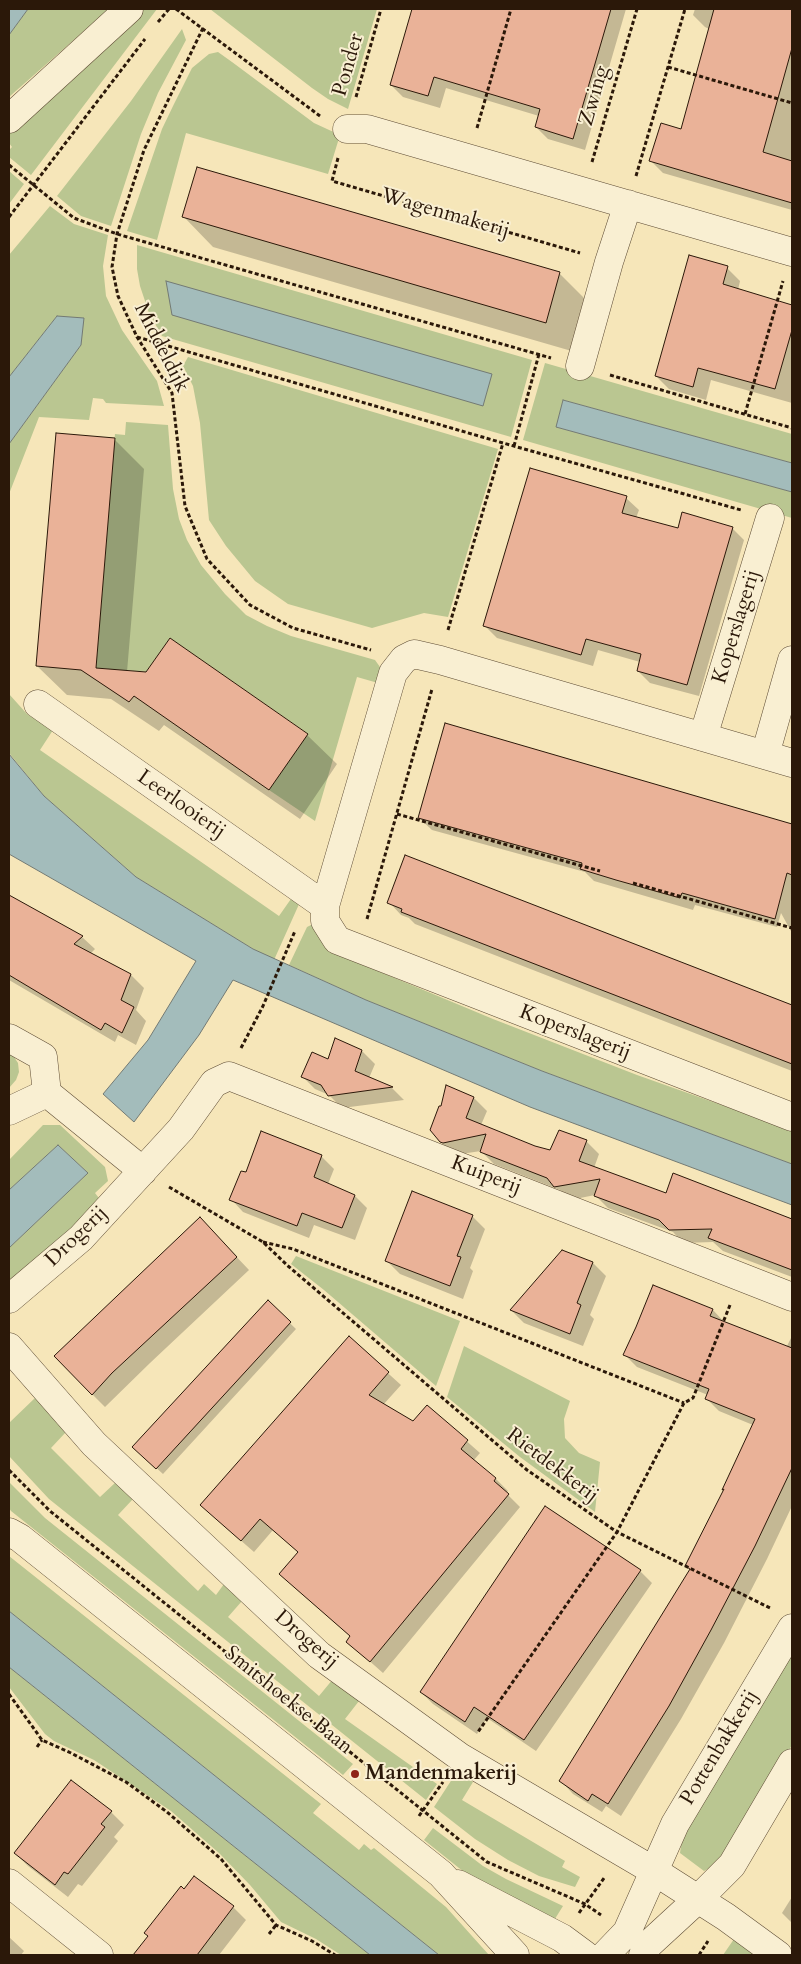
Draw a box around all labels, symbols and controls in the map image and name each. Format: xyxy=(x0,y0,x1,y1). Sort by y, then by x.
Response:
street label: Ponder xyxy=(328,31,370,99)
street label: Zwing xyxy=(574,63,616,129)
street label: Wagenmakerij xyxy=(378,184,512,244)
street label: Middeldijk xyxy=(128,299,194,397)
street label: Koperslagerij xyxy=(708,567,766,687)
street label: Leerlooierij xyxy=(132,765,230,845)
street label: Koperslagerij xyxy=(516,1000,634,1066)
street label: Kuiperij xyxy=(447,1151,525,1201)
street label: Drogerij xyxy=(41,1201,113,1273)
street label: Rietdekkerij xyxy=(501,1423,603,1509)
street label: Drogerij xyxy=(269,1605,343,1675)
street label: Smitshoekse Baan xyxy=(219,1641,357,1761)
street label: Pottenbakkerij xyxy=(676,1686,764,1810)
place label: Mandenmakerij xyxy=(365,1761,517,1787)
marker: Mandenmakerij xyxy=(349,1768,361,1780)

